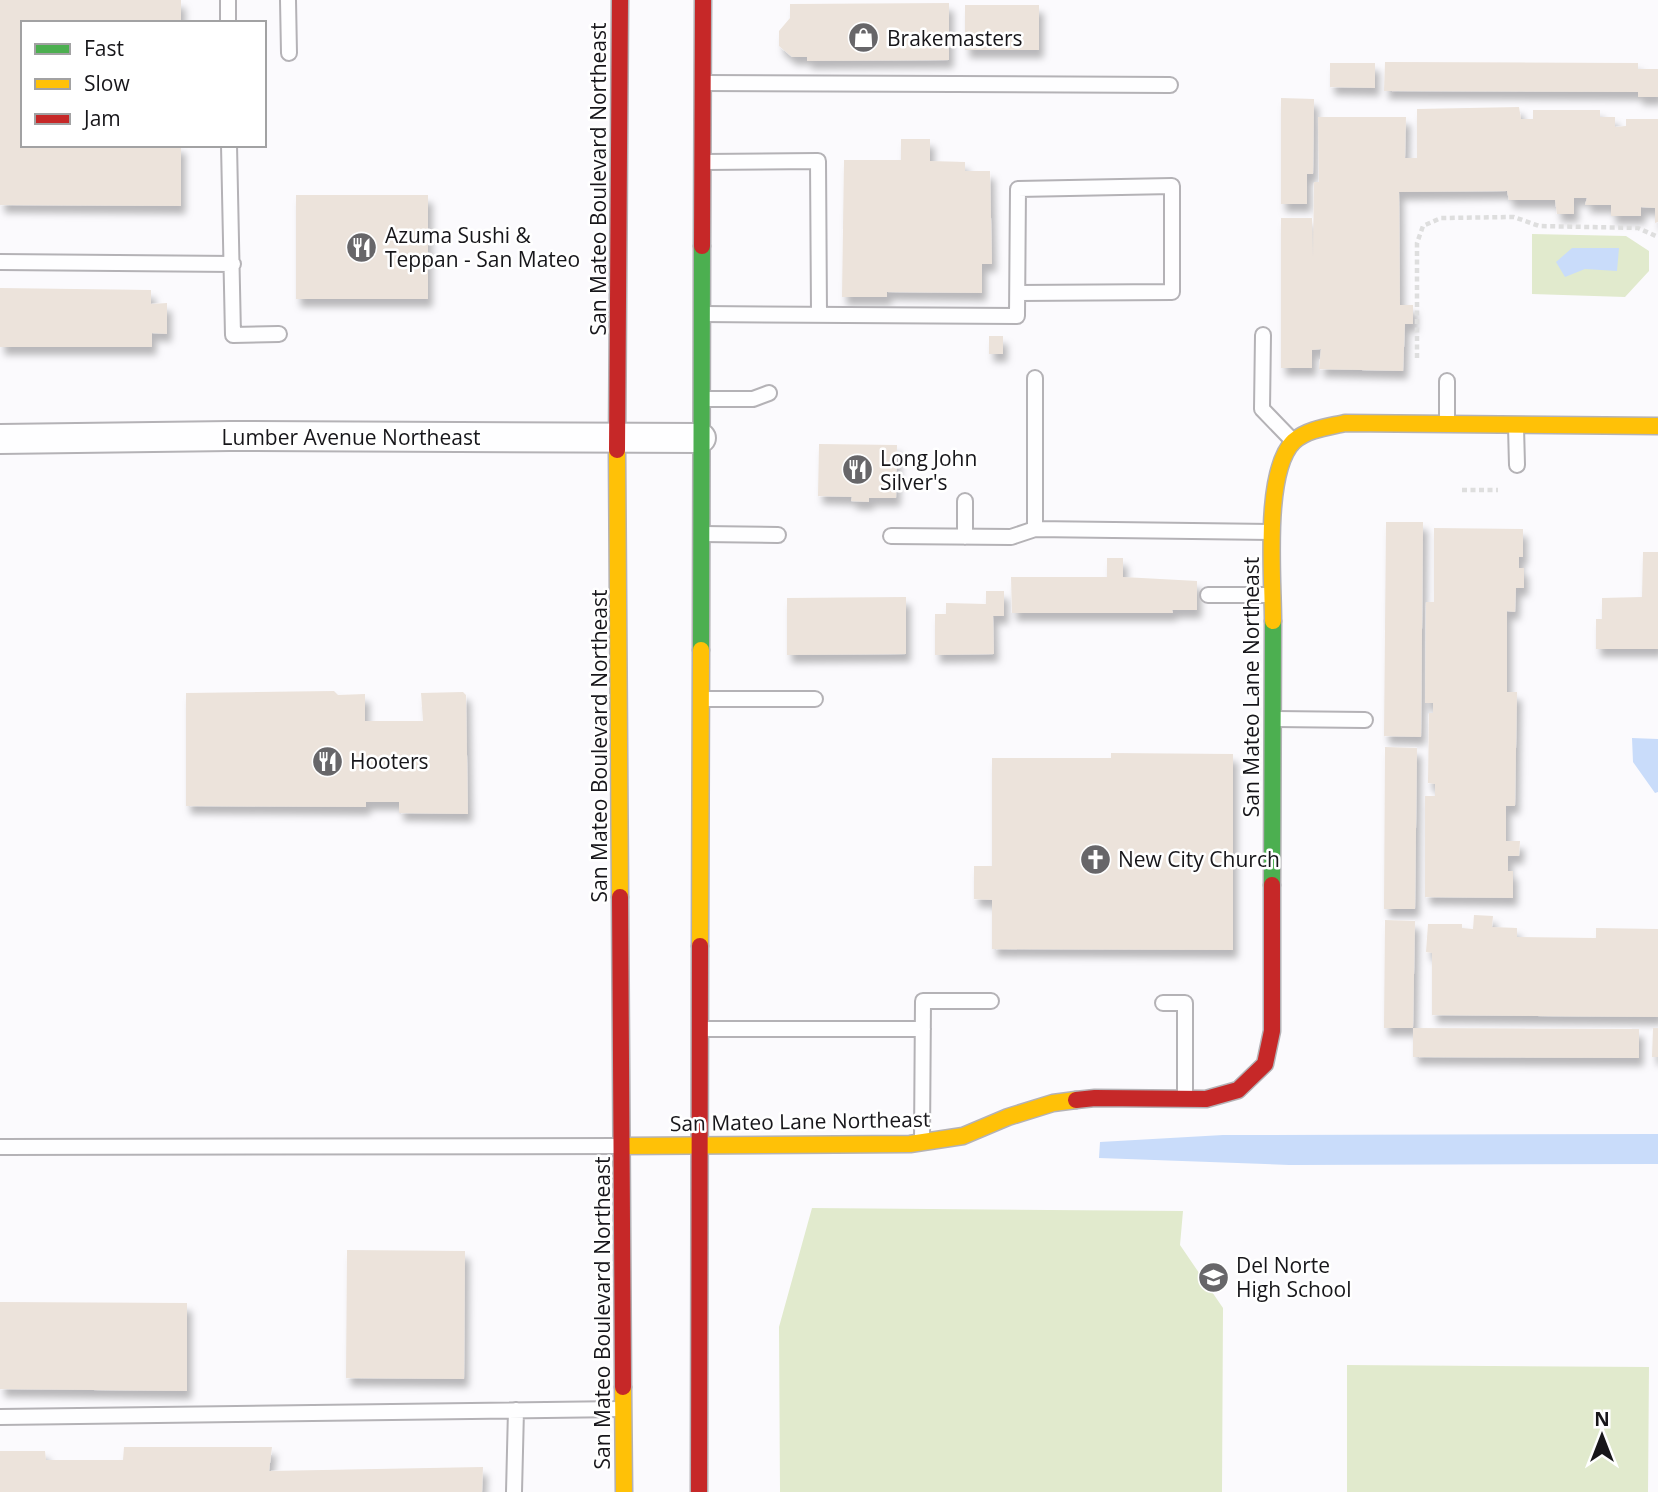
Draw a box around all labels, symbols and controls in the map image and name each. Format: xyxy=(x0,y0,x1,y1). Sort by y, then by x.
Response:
legend xyxy=(21,21,266,147)
shop icon: Brakemasters xyxy=(847,21,881,55)
street label: San Mateo Boulevard Northeast xyxy=(584,22,612,336)
place label: Brakemasters xyxy=(887,24,1023,52)
text: Fast xyxy=(84,34,124,62)
text: Slow xyxy=(84,69,130,97)
text: Jam xyxy=(82,104,121,132)
place label: Azuma Sushi & Teppan - San Mateo xyxy=(385,221,580,273)
restaurant icon: Azuma Sushi & Teppan - San Mateo xyxy=(345,230,379,264)
street label: Lumber Avenue Northeast xyxy=(222,423,480,451)
place label: Long John Silver's xyxy=(880,444,977,496)
restaurant icon: Long John Silver's xyxy=(840,453,874,487)
street label: San Mateo Lane Northeast xyxy=(1237,557,1265,817)
street label: San Mateo Boulevard Northeast xyxy=(585,589,613,903)
restaurant icon: Hooters xyxy=(310,744,344,778)
place label: Hooters xyxy=(350,747,429,775)
church icon: New City Church xyxy=(1078,842,1112,876)
place label: New City Church xyxy=(1118,845,1280,873)
street label: San Mateo Lane Northeast xyxy=(670,1105,930,1137)
street label: San Mateo Boulevard Northeast xyxy=(588,1156,616,1470)
place label: Del Norte High School xyxy=(1236,1251,1352,1303)
school or university icon: Del Norte High School xyxy=(1196,1260,1230,1294)
north arrow xyxy=(1567,1401,1637,1471)
text: N xyxy=(1594,1406,1610,1432)

